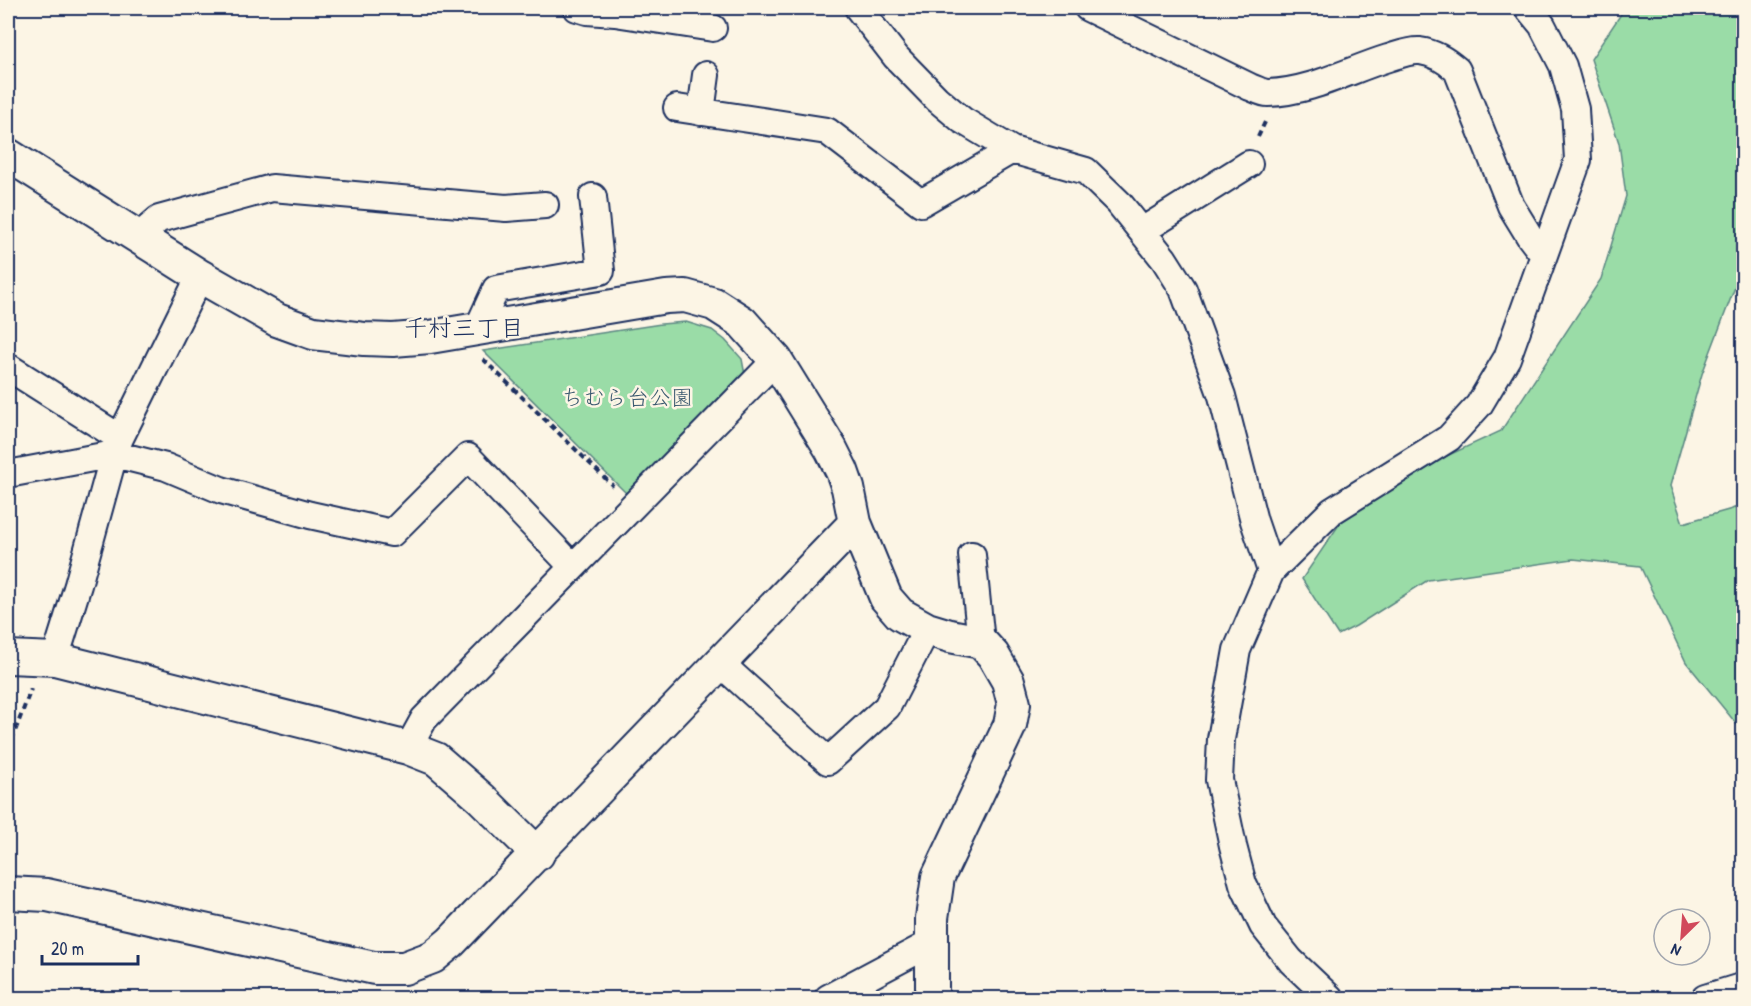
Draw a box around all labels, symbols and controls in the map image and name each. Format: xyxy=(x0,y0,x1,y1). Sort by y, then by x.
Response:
district label: 千村三丁目 xyxy=(404,311,524,343)
park label: ちむら台公園 xyxy=(561,382,693,412)
north arrow xyxy=(1652,907,1712,967)
scale bar xyxy=(42,928,138,966)
text: 20 m xyxy=(51,936,84,961)
text: N xyxy=(1667,939,1684,962)

